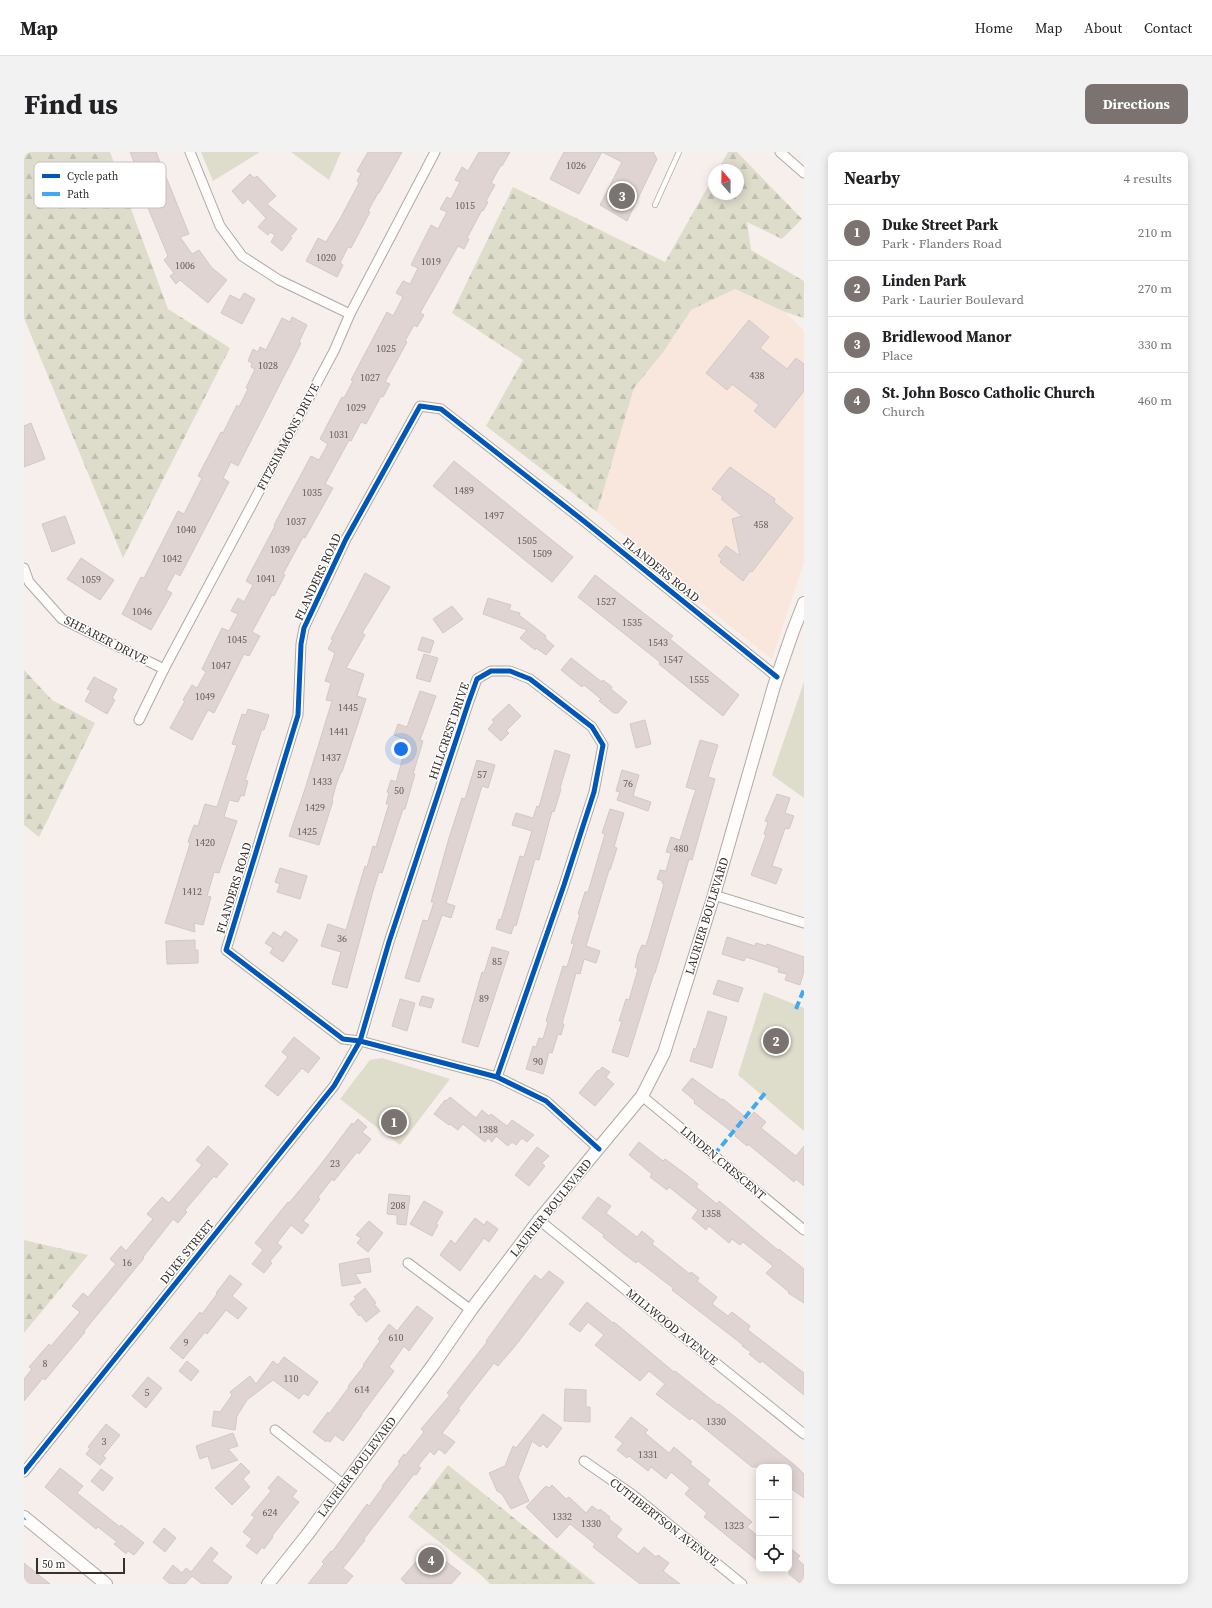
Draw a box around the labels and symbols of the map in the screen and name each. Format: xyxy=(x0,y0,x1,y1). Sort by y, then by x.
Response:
house number: 1026 xyxy=(566,159,586,172)
legend xyxy=(34,162,166,208)
north arrow xyxy=(708,164,744,200)
text: Cycle path xyxy=(67,169,119,184)
pin: 3 xyxy=(609,181,635,211)
text: Path xyxy=(67,187,90,202)
house number: 1015 xyxy=(455,199,475,212)
house number: 1020 xyxy=(316,251,336,264)
house number: 1019 xyxy=(421,255,441,268)
house number: 1006 xyxy=(175,259,195,272)
house number: 1025 xyxy=(376,342,396,355)
house number: 1028 xyxy=(258,359,278,372)
house number: 438 xyxy=(750,369,765,382)
house number: 1027 xyxy=(360,371,380,384)
street label: FITZSIMMONS DRIVE xyxy=(253,381,323,493)
house number: 1029 xyxy=(346,401,366,414)
house number: 1031 xyxy=(329,428,349,441)
house number: 1489 xyxy=(454,484,474,497)
house number: 1035 xyxy=(302,486,322,499)
house number: 1497 xyxy=(484,509,504,522)
house number: 1037 xyxy=(286,515,306,528)
house number: 458 xyxy=(754,518,769,531)
house number: 1040 xyxy=(176,523,196,536)
street label: FLANDERS ROAD xyxy=(291,531,345,623)
house number: 1505 xyxy=(517,534,537,547)
street label: FLANDERS ROAD xyxy=(619,534,703,606)
house number: 1039 xyxy=(270,543,290,556)
house number: 1509 xyxy=(532,547,552,560)
house number: 1042 xyxy=(162,552,182,565)
house number: 1041 xyxy=(256,572,276,585)
house number: 1059 xyxy=(81,573,101,586)
house number: 1527 xyxy=(596,595,616,608)
house number: 1046 xyxy=(132,605,152,618)
street label: SHEARER DRIVE xyxy=(61,612,151,668)
house number: 1535 xyxy=(622,616,642,629)
house number: 1045 xyxy=(227,633,247,646)
house number: 1543 xyxy=(648,636,668,649)
house number: 1547 xyxy=(663,653,683,666)
house number: 1047 xyxy=(211,659,231,672)
house number: 1555 xyxy=(689,673,709,686)
street label: HILLCREST DRIVE xyxy=(425,680,473,782)
house number: 1049 xyxy=(195,690,215,703)
house number: 1445 xyxy=(338,701,358,714)
house number: 1441 xyxy=(329,725,349,738)
your location xyxy=(391,739,411,759)
house number: 1437 xyxy=(321,751,341,764)
house number: 57 xyxy=(477,768,487,781)
house number: 1433 xyxy=(312,775,332,788)
house number: 76 xyxy=(623,777,633,790)
house number: 50 xyxy=(394,784,404,797)
house number: 1429 xyxy=(305,801,325,814)
house number: 1425 xyxy=(297,825,317,838)
house number: 1420 xyxy=(195,836,215,849)
street label: FLANDERS ROAD xyxy=(213,840,255,936)
house number: 480 xyxy=(674,842,689,855)
street label: LAURIER BOULEVARD xyxy=(682,855,732,977)
house number: 1412 xyxy=(182,885,202,898)
house number: 36 xyxy=(337,932,347,945)
house number: 85 xyxy=(492,955,502,968)
house number: 89 xyxy=(479,992,489,1005)
pin: 2 xyxy=(763,1026,789,1056)
house number: 90 xyxy=(533,1055,543,1068)
pin: 1 xyxy=(381,1107,407,1137)
house number: 1388 xyxy=(478,1123,498,1136)
street label: LINDEN CRESCENT xyxy=(677,1123,770,1204)
street label: LAURIER BOULEVARD xyxy=(506,1156,596,1260)
house number: 23 xyxy=(330,1157,340,1170)
house number: 208 xyxy=(391,1199,406,1212)
house number: 1358 xyxy=(701,1207,721,1220)
street label: DUKE STREET xyxy=(156,1216,218,1287)
house number: 16 xyxy=(122,1256,132,1269)
street label: MILLWOOD AVENUE xyxy=(623,1285,721,1369)
house number: 610 xyxy=(389,1331,404,1344)
house number: 9 xyxy=(184,1336,189,1349)
house number: 8 xyxy=(43,1357,48,1370)
house number: 110 xyxy=(284,1372,299,1385)
house number: 614 xyxy=(355,1383,370,1396)
house number: 5 xyxy=(145,1386,150,1399)
street label: LAURIER BOULEVARD xyxy=(314,1414,400,1520)
house number: 1330 xyxy=(706,1415,726,1428)
house number: 3 xyxy=(102,1435,107,1448)
house number: 1331 xyxy=(638,1448,658,1461)
street label: CUTHBERTSON AVENUE xyxy=(606,1474,722,1570)
house number: 624 xyxy=(263,1506,278,1519)
house number: 1332 xyxy=(552,1510,572,1523)
house number: 1330 xyxy=(581,1517,601,1530)
house number: 1323 xyxy=(724,1519,744,1532)
pin: 4 xyxy=(418,1545,444,1575)
scale bar xyxy=(36,1556,125,1575)

